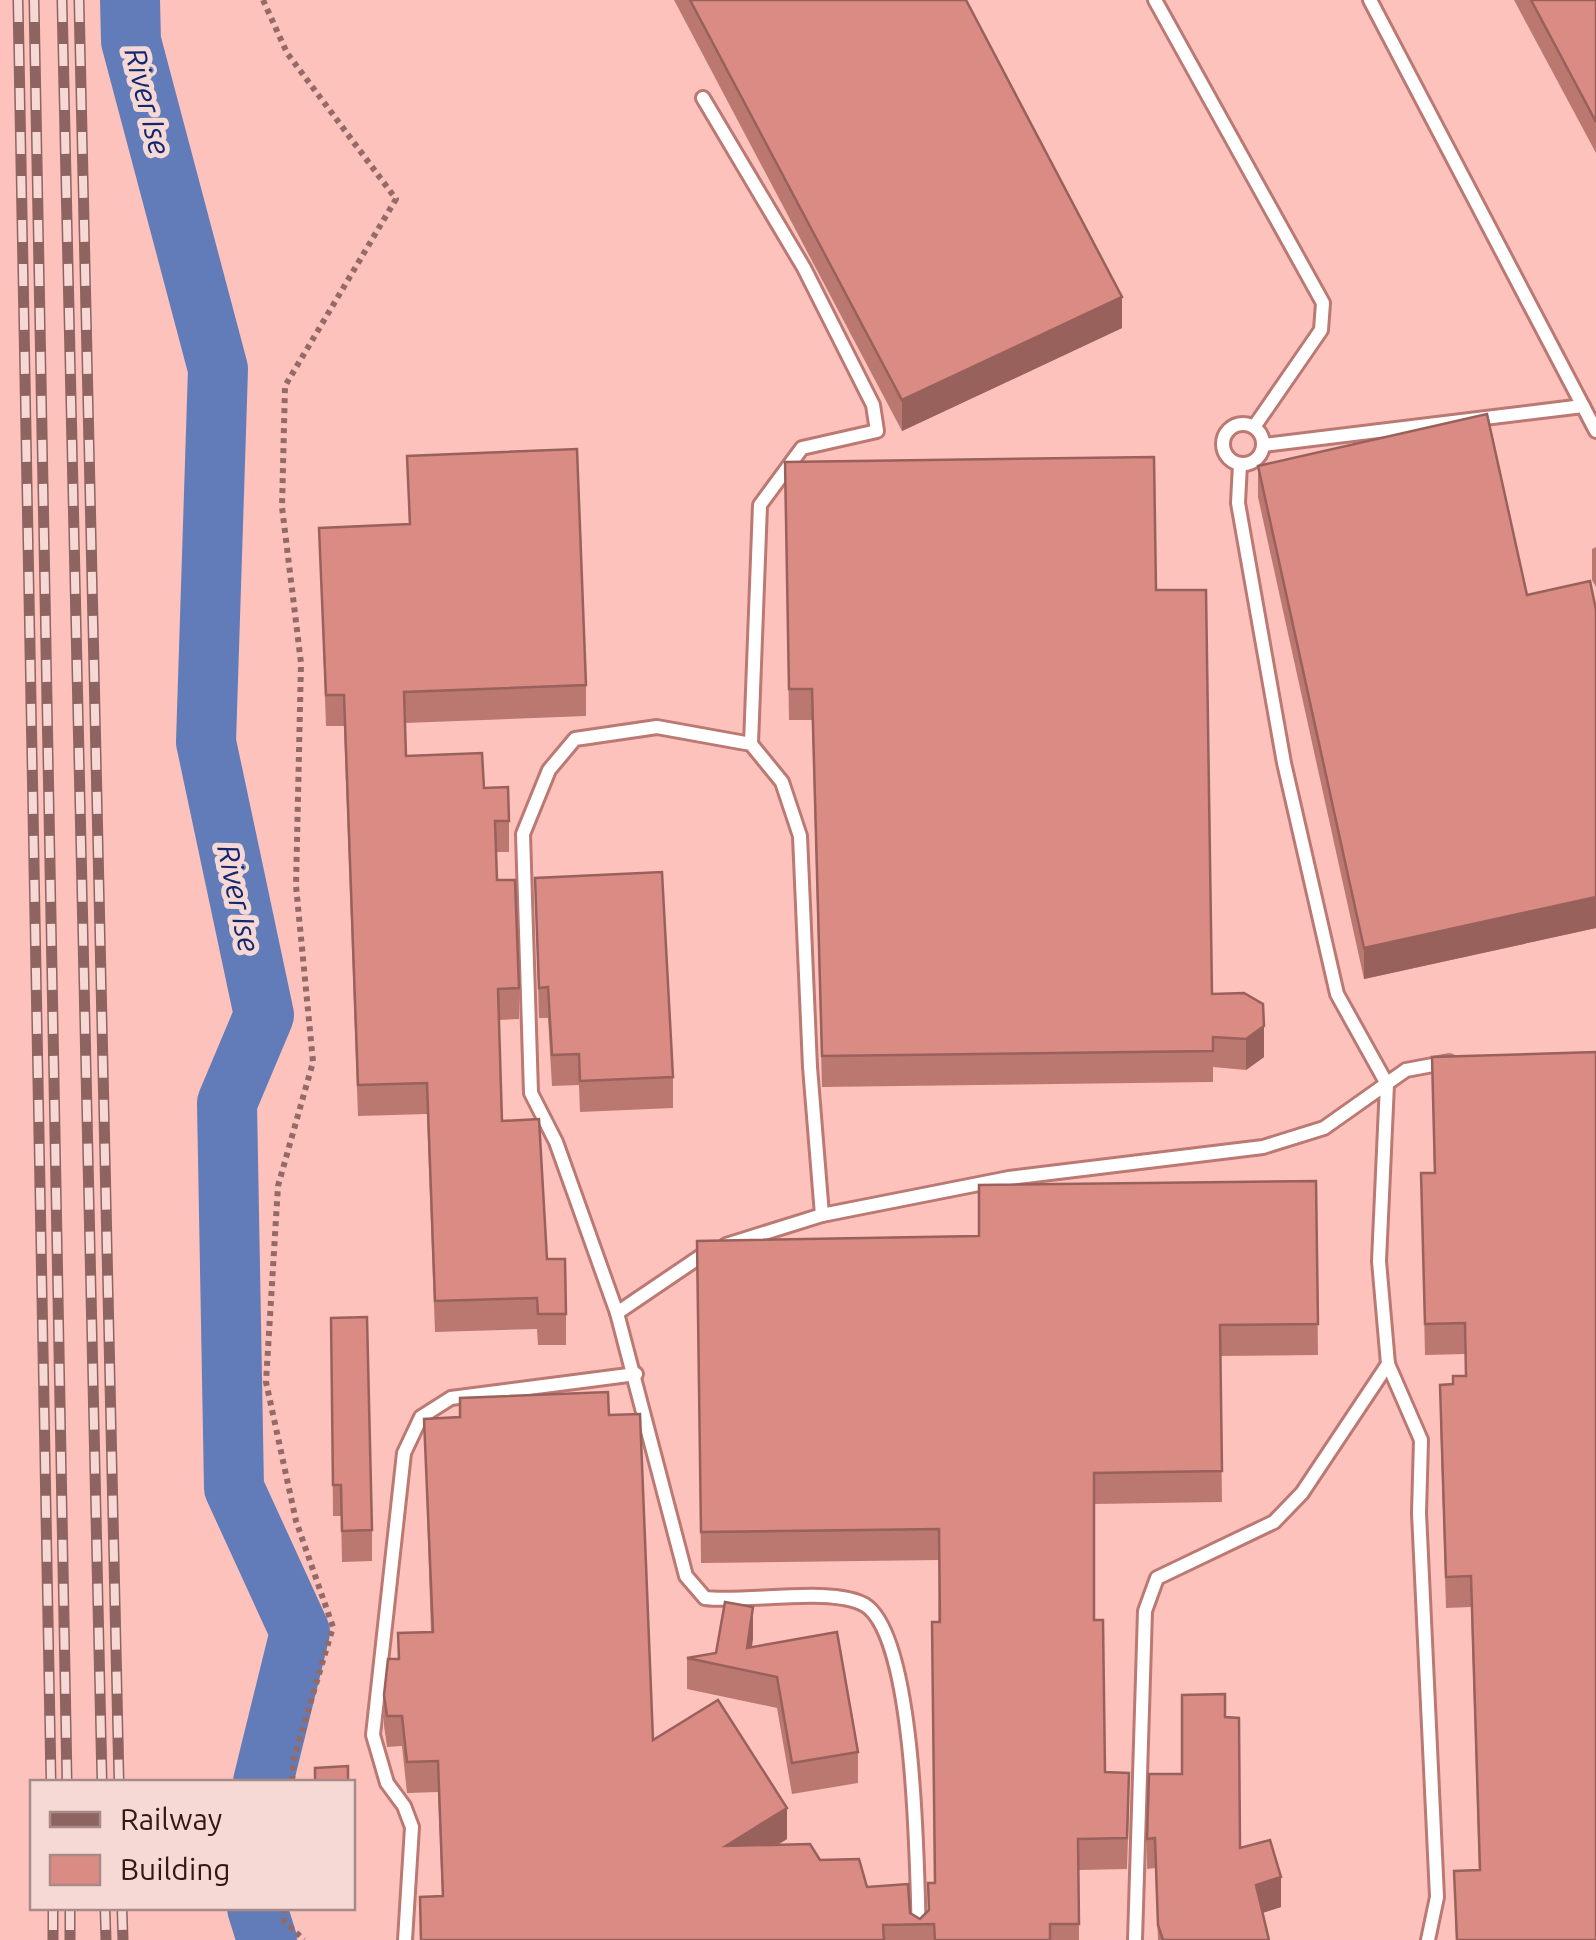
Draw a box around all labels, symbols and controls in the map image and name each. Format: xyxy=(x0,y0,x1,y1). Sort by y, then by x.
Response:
water label: River Ise xyxy=(118,44,178,158)
water label: River Ise xyxy=(211,841,267,955)
legend xyxy=(30,1780,355,1910)
text: Railway xyxy=(120,1802,222,1836)
text: Building xyxy=(120,1852,231,1886)

